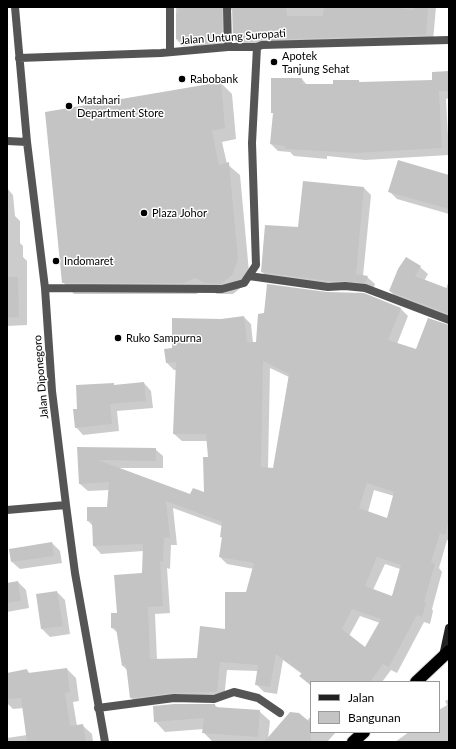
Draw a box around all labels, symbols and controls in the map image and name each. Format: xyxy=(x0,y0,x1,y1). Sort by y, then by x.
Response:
street label: Jalan Untung Suropati xyxy=(180,27,286,47)
place label: Apotek Tanjung Sehat xyxy=(282,49,350,75)
marker: Apotek Tanjung Sehat xyxy=(269,57,279,67)
place label: Rabobank xyxy=(190,72,238,86)
marker: Rabobank xyxy=(177,74,187,84)
place label: Matahari Department Store xyxy=(77,93,164,119)
marker: Matahari Department Store xyxy=(64,101,74,111)
place label: Plaza Johor xyxy=(152,206,207,220)
marker: Plaza Johor xyxy=(139,208,149,218)
place label: Indomaret xyxy=(64,254,114,268)
marker: Indomaret xyxy=(51,256,61,266)
place label: Ruko Sampurna xyxy=(126,331,201,345)
marker: Ruko Sampurna xyxy=(113,333,123,343)
street label: Jalan Diponegoro xyxy=(31,335,51,419)
legend xyxy=(310,681,440,733)
text: Jalan xyxy=(348,690,374,705)
text: Bangunan xyxy=(348,710,401,725)

